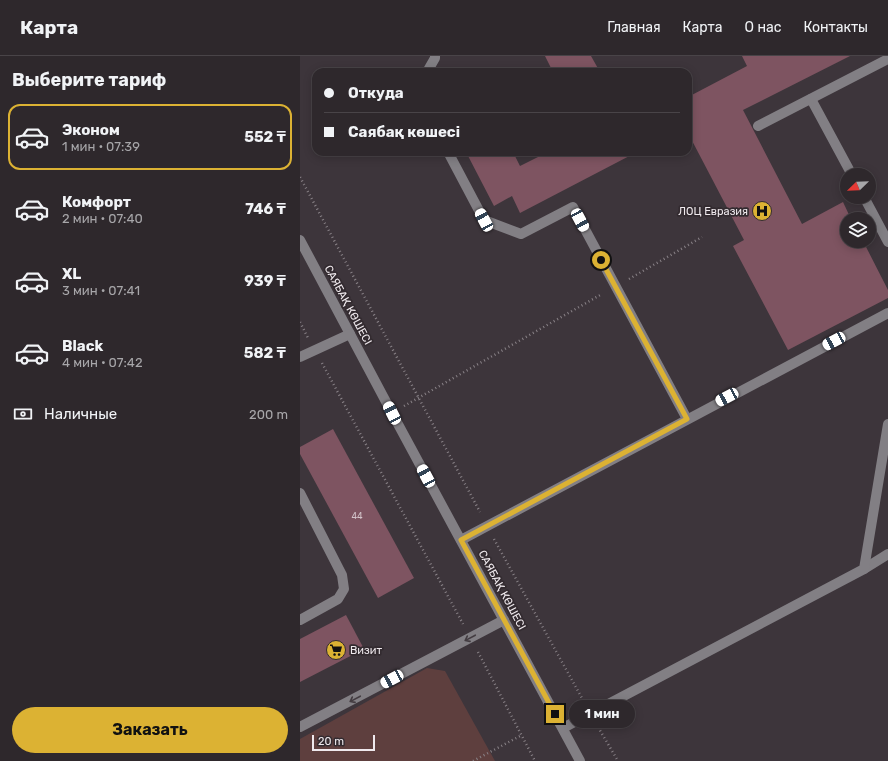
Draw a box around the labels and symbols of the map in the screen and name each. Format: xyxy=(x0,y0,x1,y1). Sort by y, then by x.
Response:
north arrow xyxy=(840,168,876,204)
hospital icon: ЛОЦ Евразия xyxy=(751,200,773,222)
place label: ЛОЦ Евразия xyxy=(678,205,748,218)
car xyxy=(473,207,495,233)
car xyxy=(569,207,591,233)
route start xyxy=(592,251,610,269)
street label: САЯБАҚ КӨШЕСІ xyxy=(322,263,374,347)
car xyxy=(821,330,847,352)
car xyxy=(714,386,740,408)
car xyxy=(381,400,403,426)
car xyxy=(415,463,437,489)
house number: 44 xyxy=(351,511,363,521)
street label: САЯБАҚ КӨШЕСІ xyxy=(476,548,528,632)
one-way arrow xyxy=(464,635,476,643)
supermarket icon: Визит xyxy=(325,639,347,661)
place label: Визит xyxy=(350,644,382,657)
car xyxy=(379,668,405,690)
one-way arrow xyxy=(349,695,361,703)
callout: 1 мин xyxy=(569,700,635,728)
route end xyxy=(546,705,564,723)
scale bar xyxy=(312,733,375,752)

